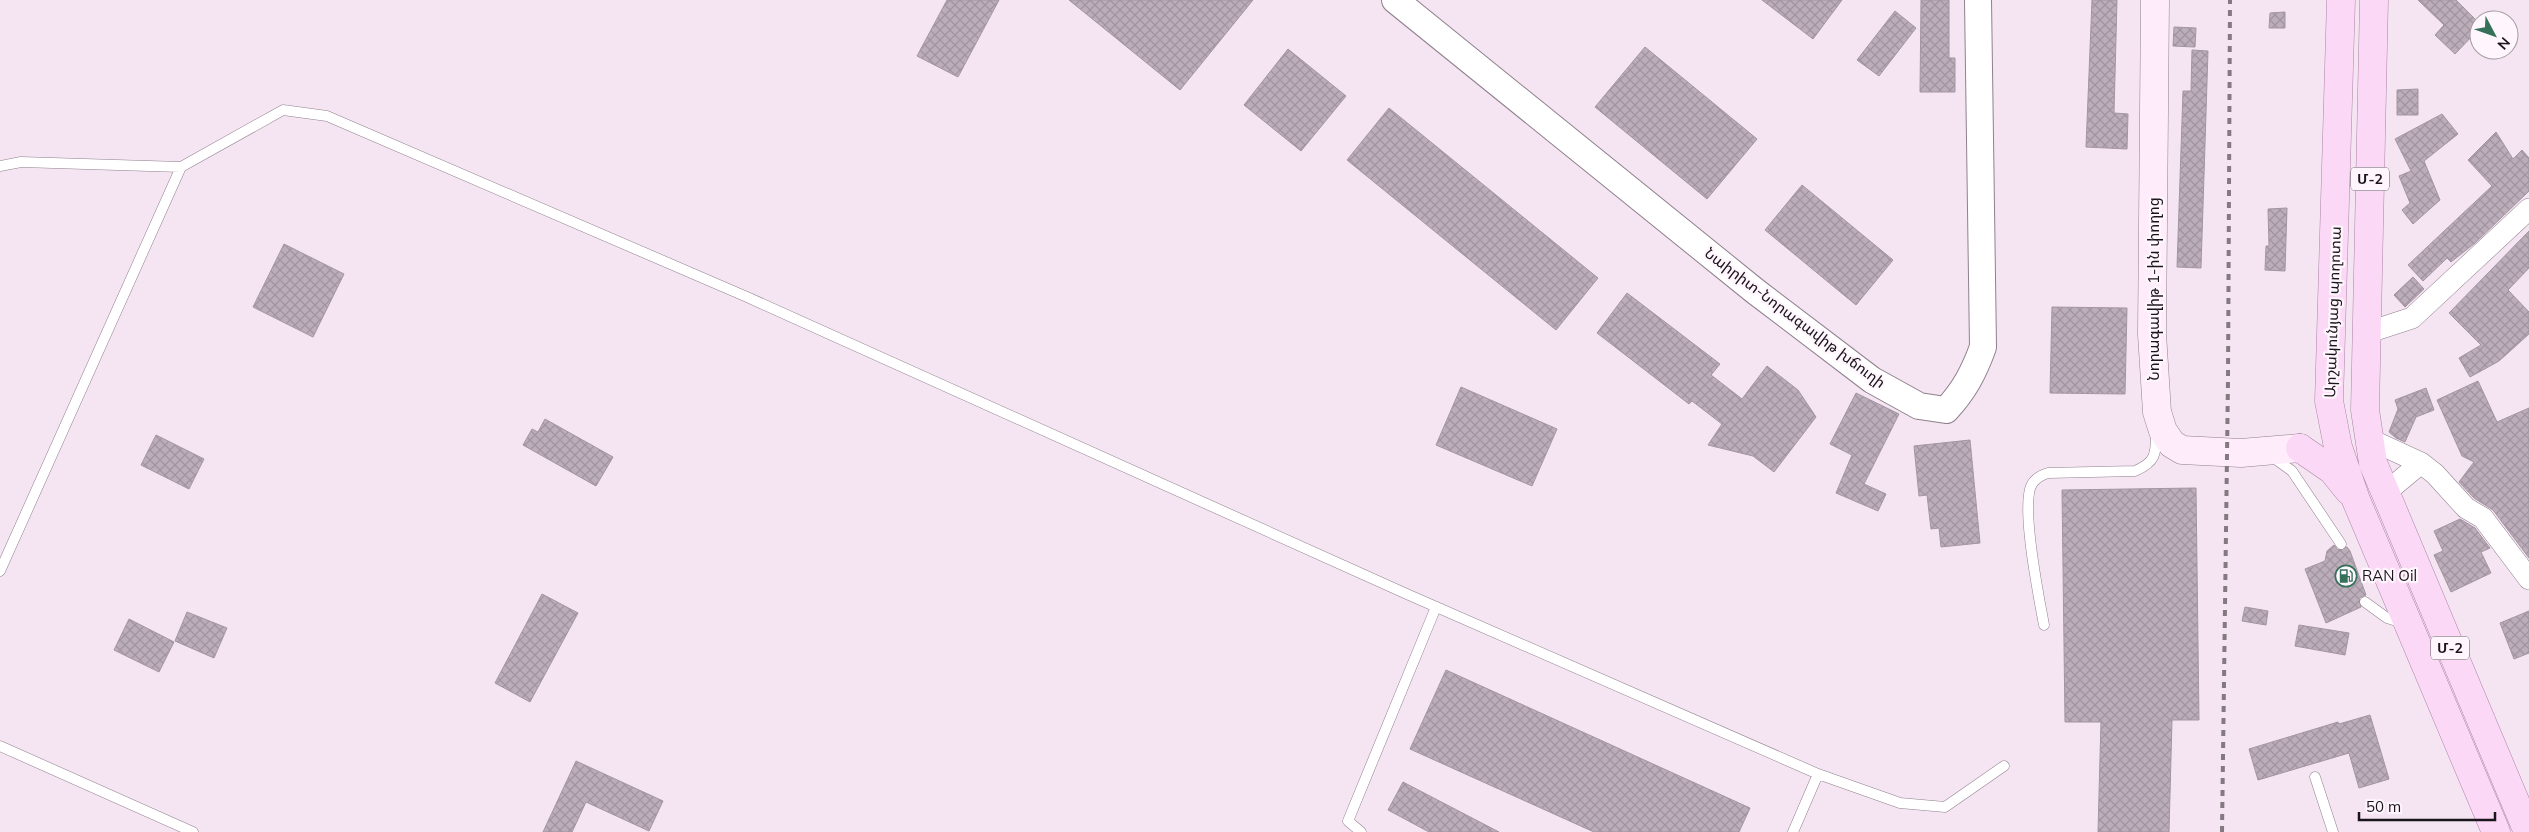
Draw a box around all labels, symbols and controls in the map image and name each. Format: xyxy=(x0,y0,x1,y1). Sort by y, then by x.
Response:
north arrow xyxy=(2469,10,2519,60)
text: N xyxy=(2494,34,2514,53)
road number: Մ-2 xyxy=(2351,168,2389,190)
street label: Նորագավիթ 1-ին փողոց xyxy=(2144,197,2163,381)
street label: Արշակունյաց պողոտա xyxy=(2320,226,2345,398)
street label: Նաիրիտ-Նորագավիթ խճուղի xyxy=(1701,243,1889,392)
fuel station icon: RAN Oil xyxy=(2334,564,2358,588)
place label: RAN Oil xyxy=(2362,566,2417,585)
road number: Մ-2 xyxy=(2431,636,2469,660)
scale bar xyxy=(2359,790,2495,822)
text: 50 m xyxy=(2366,797,2401,816)

